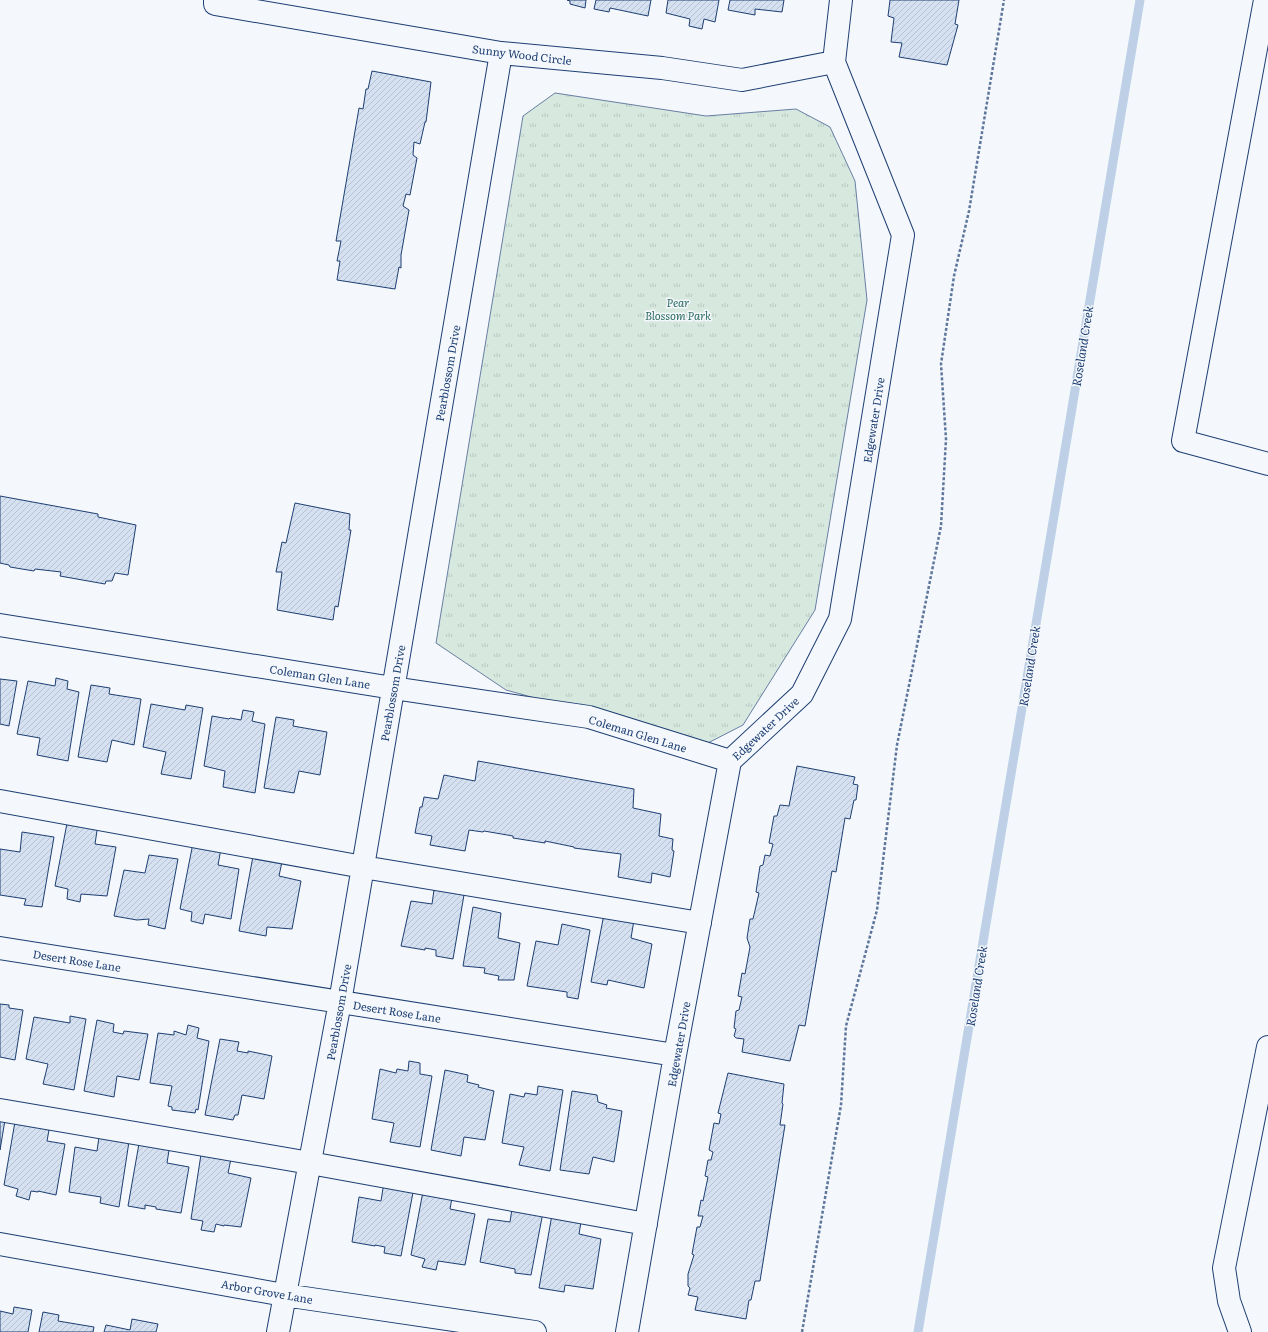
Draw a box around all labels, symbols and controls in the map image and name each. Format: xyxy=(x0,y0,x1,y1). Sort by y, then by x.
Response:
street label: Sunny Wood Circle xyxy=(471,40,573,68)
park label: Pear Blossom Park xyxy=(645,294,711,323)
water label: Roseland Creek xyxy=(1067,304,1097,388)
street label: Pearblossom Drive xyxy=(431,323,463,422)
street label: Edgewater Drive xyxy=(858,376,888,464)
water label: Roseland Creek xyxy=(1014,624,1044,708)
street label: Pearblossom Drive xyxy=(376,643,408,742)
street label: Coleman Glen Lane xyxy=(268,660,372,692)
street label: Edgewater Drive xyxy=(728,692,802,763)
street label: Coleman Glen Lane xyxy=(587,710,689,756)
water label: Roseland Creek xyxy=(961,944,991,1028)
street label: Desert Rose Lane xyxy=(32,945,122,975)
street label: Pearblossom Drive xyxy=(322,962,354,1061)
street label: Desert Rose Lane xyxy=(352,996,442,1026)
street label: Edgewater Drive xyxy=(663,1000,693,1088)
street label: Arbor Grove Lane xyxy=(220,1275,314,1307)

